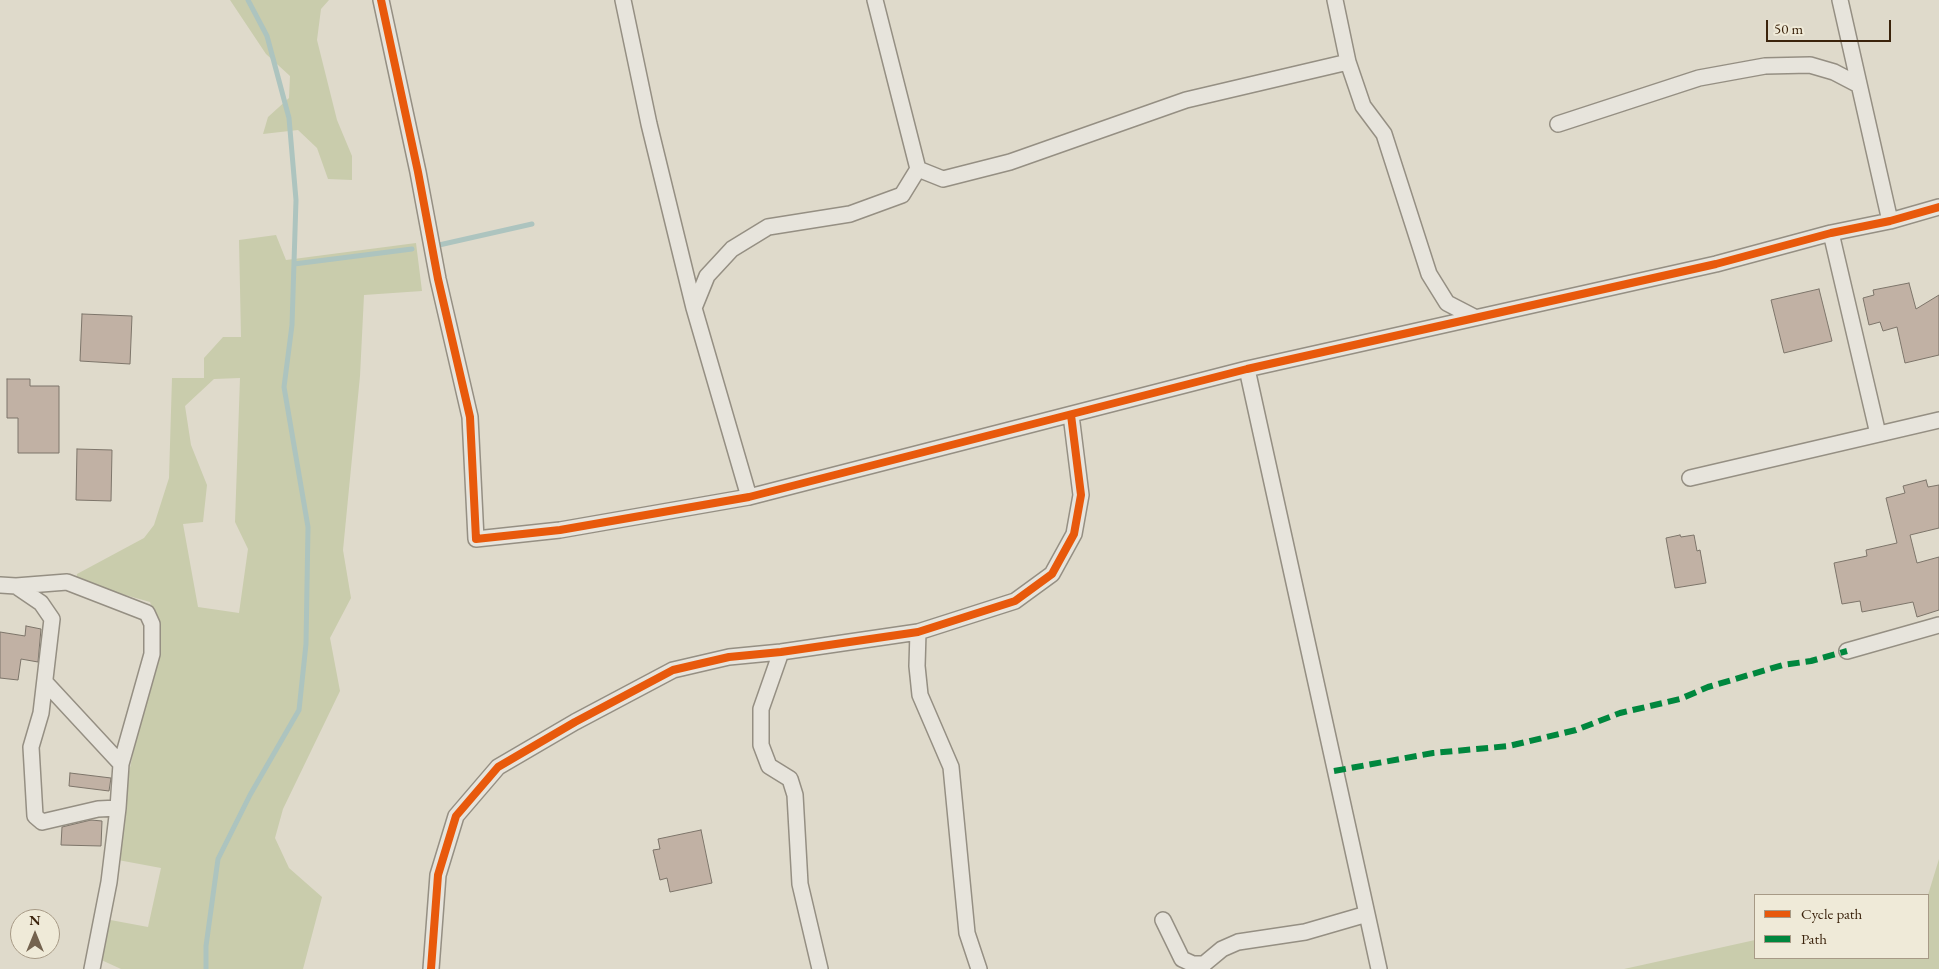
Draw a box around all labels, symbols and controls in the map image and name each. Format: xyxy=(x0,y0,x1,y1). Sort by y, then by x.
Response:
scale bar xyxy=(1769,10,1894,42)
text: 50 m xyxy=(1774,19,1803,38)
legend xyxy=(1754,894,1929,959)
text: Cycle path xyxy=(1801,904,1862,923)
north arrow xyxy=(10,909,60,959)
text: N xyxy=(29,911,41,929)
text: Path xyxy=(1801,929,1827,948)

